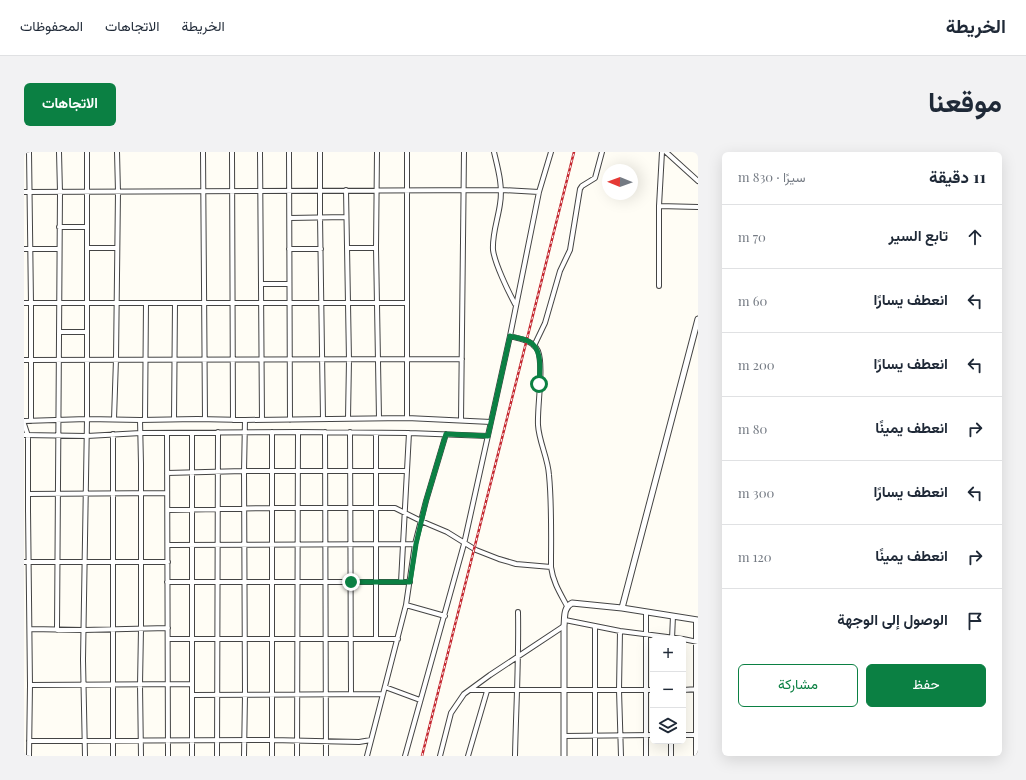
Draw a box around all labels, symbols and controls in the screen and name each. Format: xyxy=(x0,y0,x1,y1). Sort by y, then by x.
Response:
text: الخريطة xyxy=(946,12,1006,38)
text: المحفوظات xyxy=(20,16,83,35)
text: الاتجاهات xyxy=(105,16,159,35)
text: الخريطة xyxy=(181,16,225,35)
text: موقعنا xyxy=(928,82,1002,119)
button: الاتجاهات xyxy=(24,83,116,126)
north arrow xyxy=(602,164,638,200)
text: 11 دقيقة xyxy=(929,165,986,187)
text: سيرًا · 830 m xyxy=(738,168,806,185)
text: تابع السير xyxy=(889,225,948,245)
icon: ahead xyxy=(964,226,986,248)
text: 70 m xyxy=(738,228,766,245)
text: انعطف يسارًا xyxy=(874,289,948,309)
icon: left xyxy=(964,290,986,312)
text: 60 m xyxy=(738,292,767,309)
text: انعطف يسارًا xyxy=(874,353,948,373)
icon: left xyxy=(964,354,986,376)
text: 200 m xyxy=(738,356,775,373)
route start xyxy=(530,375,548,393)
text: انعطف يمينًا xyxy=(875,417,948,437)
icon: right xyxy=(964,418,986,440)
text: 80 m xyxy=(738,420,767,437)
text: انعطف يسارًا xyxy=(874,481,948,501)
icon: left xyxy=(964,482,986,504)
text: 300 m xyxy=(738,484,774,501)
text: انعطف يمينًا xyxy=(875,545,948,565)
icon: right xyxy=(964,546,986,568)
text: 120 m xyxy=(738,548,772,565)
route end xyxy=(342,573,360,591)
text: الوصول إلى الوجهة xyxy=(837,609,948,629)
icon: arrive xyxy=(964,610,986,632)
map controls xyxy=(650,636,686,744)
button: + xyxy=(650,636,686,672)
button: مشاركة xyxy=(738,664,858,707)
button: حفظ xyxy=(866,664,986,707)
button: − xyxy=(650,672,686,708)
button: layers xyxy=(650,708,686,744)

